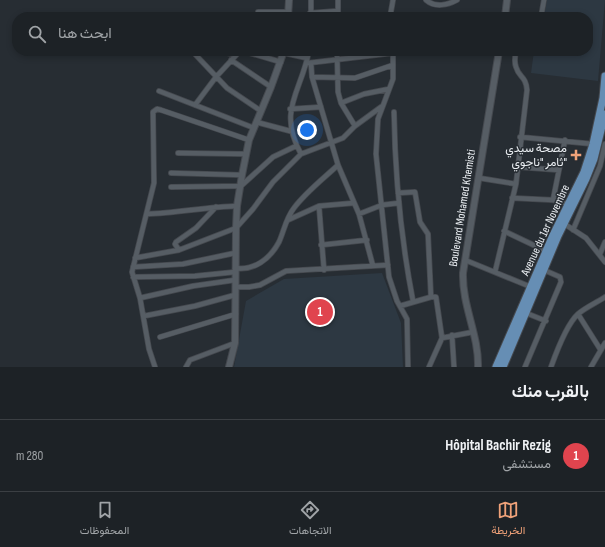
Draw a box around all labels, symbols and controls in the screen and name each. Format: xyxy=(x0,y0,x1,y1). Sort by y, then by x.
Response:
search box xyxy=(12,12,593,56)
icon: search xyxy=(26,23,48,45)
text: ابحث هنا xyxy=(58,24,112,43)
your location xyxy=(297,120,317,140)
place label: مصحة سيدي ثامر "ناجوي" xyxy=(505,141,567,172)
street label: Boulevard Mohamed Khemisti xyxy=(446,148,479,268)
marker: مصحة سيدي ثامر "ناجوي" xyxy=(570,149,582,161)
street label: Avenue du 1er Novembre xyxy=(517,182,573,279)
pin: 1 xyxy=(307,297,333,327)
text: بالقرب منك xyxy=(512,382,589,402)
text: Hôpital Bachir Rezig xyxy=(445,436,551,455)
text: 280 m xyxy=(16,448,43,464)
text: 1 xyxy=(573,448,579,464)
text: مستشفى xyxy=(503,456,551,472)
tab: المحفوظات xyxy=(80,499,129,540)
tab: الاتجاهات xyxy=(289,499,332,540)
tab: الخريطة xyxy=(491,499,525,540)

